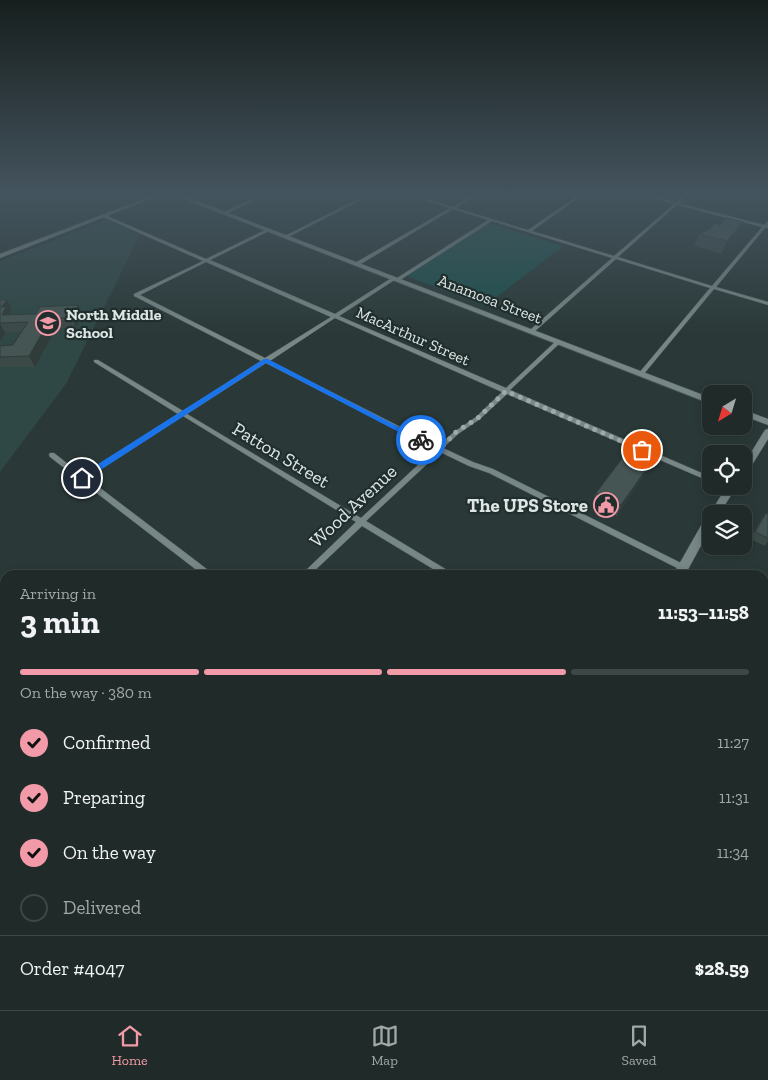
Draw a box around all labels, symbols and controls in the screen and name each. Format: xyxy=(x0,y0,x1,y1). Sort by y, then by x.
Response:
street label: Anamosa Street xyxy=(435,270,545,328)
street label: MacArthur Street xyxy=(353,302,473,370)
place label: North Middle School xyxy=(66,305,162,342)
school or university icon: North Middle School xyxy=(35,310,61,336)
north arrow xyxy=(702,385,752,435)
map controls xyxy=(702,385,752,555)
courier xyxy=(396,415,446,465)
street label: Patton Street xyxy=(228,417,334,493)
icon: bike xyxy=(407,426,435,454)
pin xyxy=(621,429,663,471)
icon: bag xyxy=(628,436,656,464)
button: locate xyxy=(702,445,752,495)
pin xyxy=(61,457,103,499)
street label: Wood Avenue xyxy=(305,460,401,552)
icon: home xyxy=(68,464,96,492)
public building icon: The UPS Store xyxy=(593,492,619,518)
place label: The UPS Store xyxy=(467,494,588,517)
button: layers xyxy=(702,505,752,555)
text: Arriving in xyxy=(20,584,96,603)
text: 11:53–11:58 xyxy=(658,601,749,624)
text: 3 min xyxy=(20,603,100,641)
text: On the way · 380 m xyxy=(20,683,151,702)
icon: check xyxy=(20,729,48,757)
text: Confirmed xyxy=(63,731,150,754)
text: 11:27 xyxy=(717,733,749,752)
icon: check xyxy=(20,784,48,812)
text: Preparing xyxy=(63,786,145,809)
text: 11:31 xyxy=(719,788,749,807)
icon: check xyxy=(20,839,48,867)
text: On the way xyxy=(63,841,156,864)
text: 11:34 xyxy=(717,843,749,862)
text: Delivered xyxy=(63,896,141,919)
text: Order #4047 xyxy=(20,957,124,980)
text: $28.59 xyxy=(695,957,749,980)
tab: Home xyxy=(111,1022,148,1069)
tab: Map xyxy=(371,1022,399,1069)
tab: Saved xyxy=(621,1022,657,1069)

